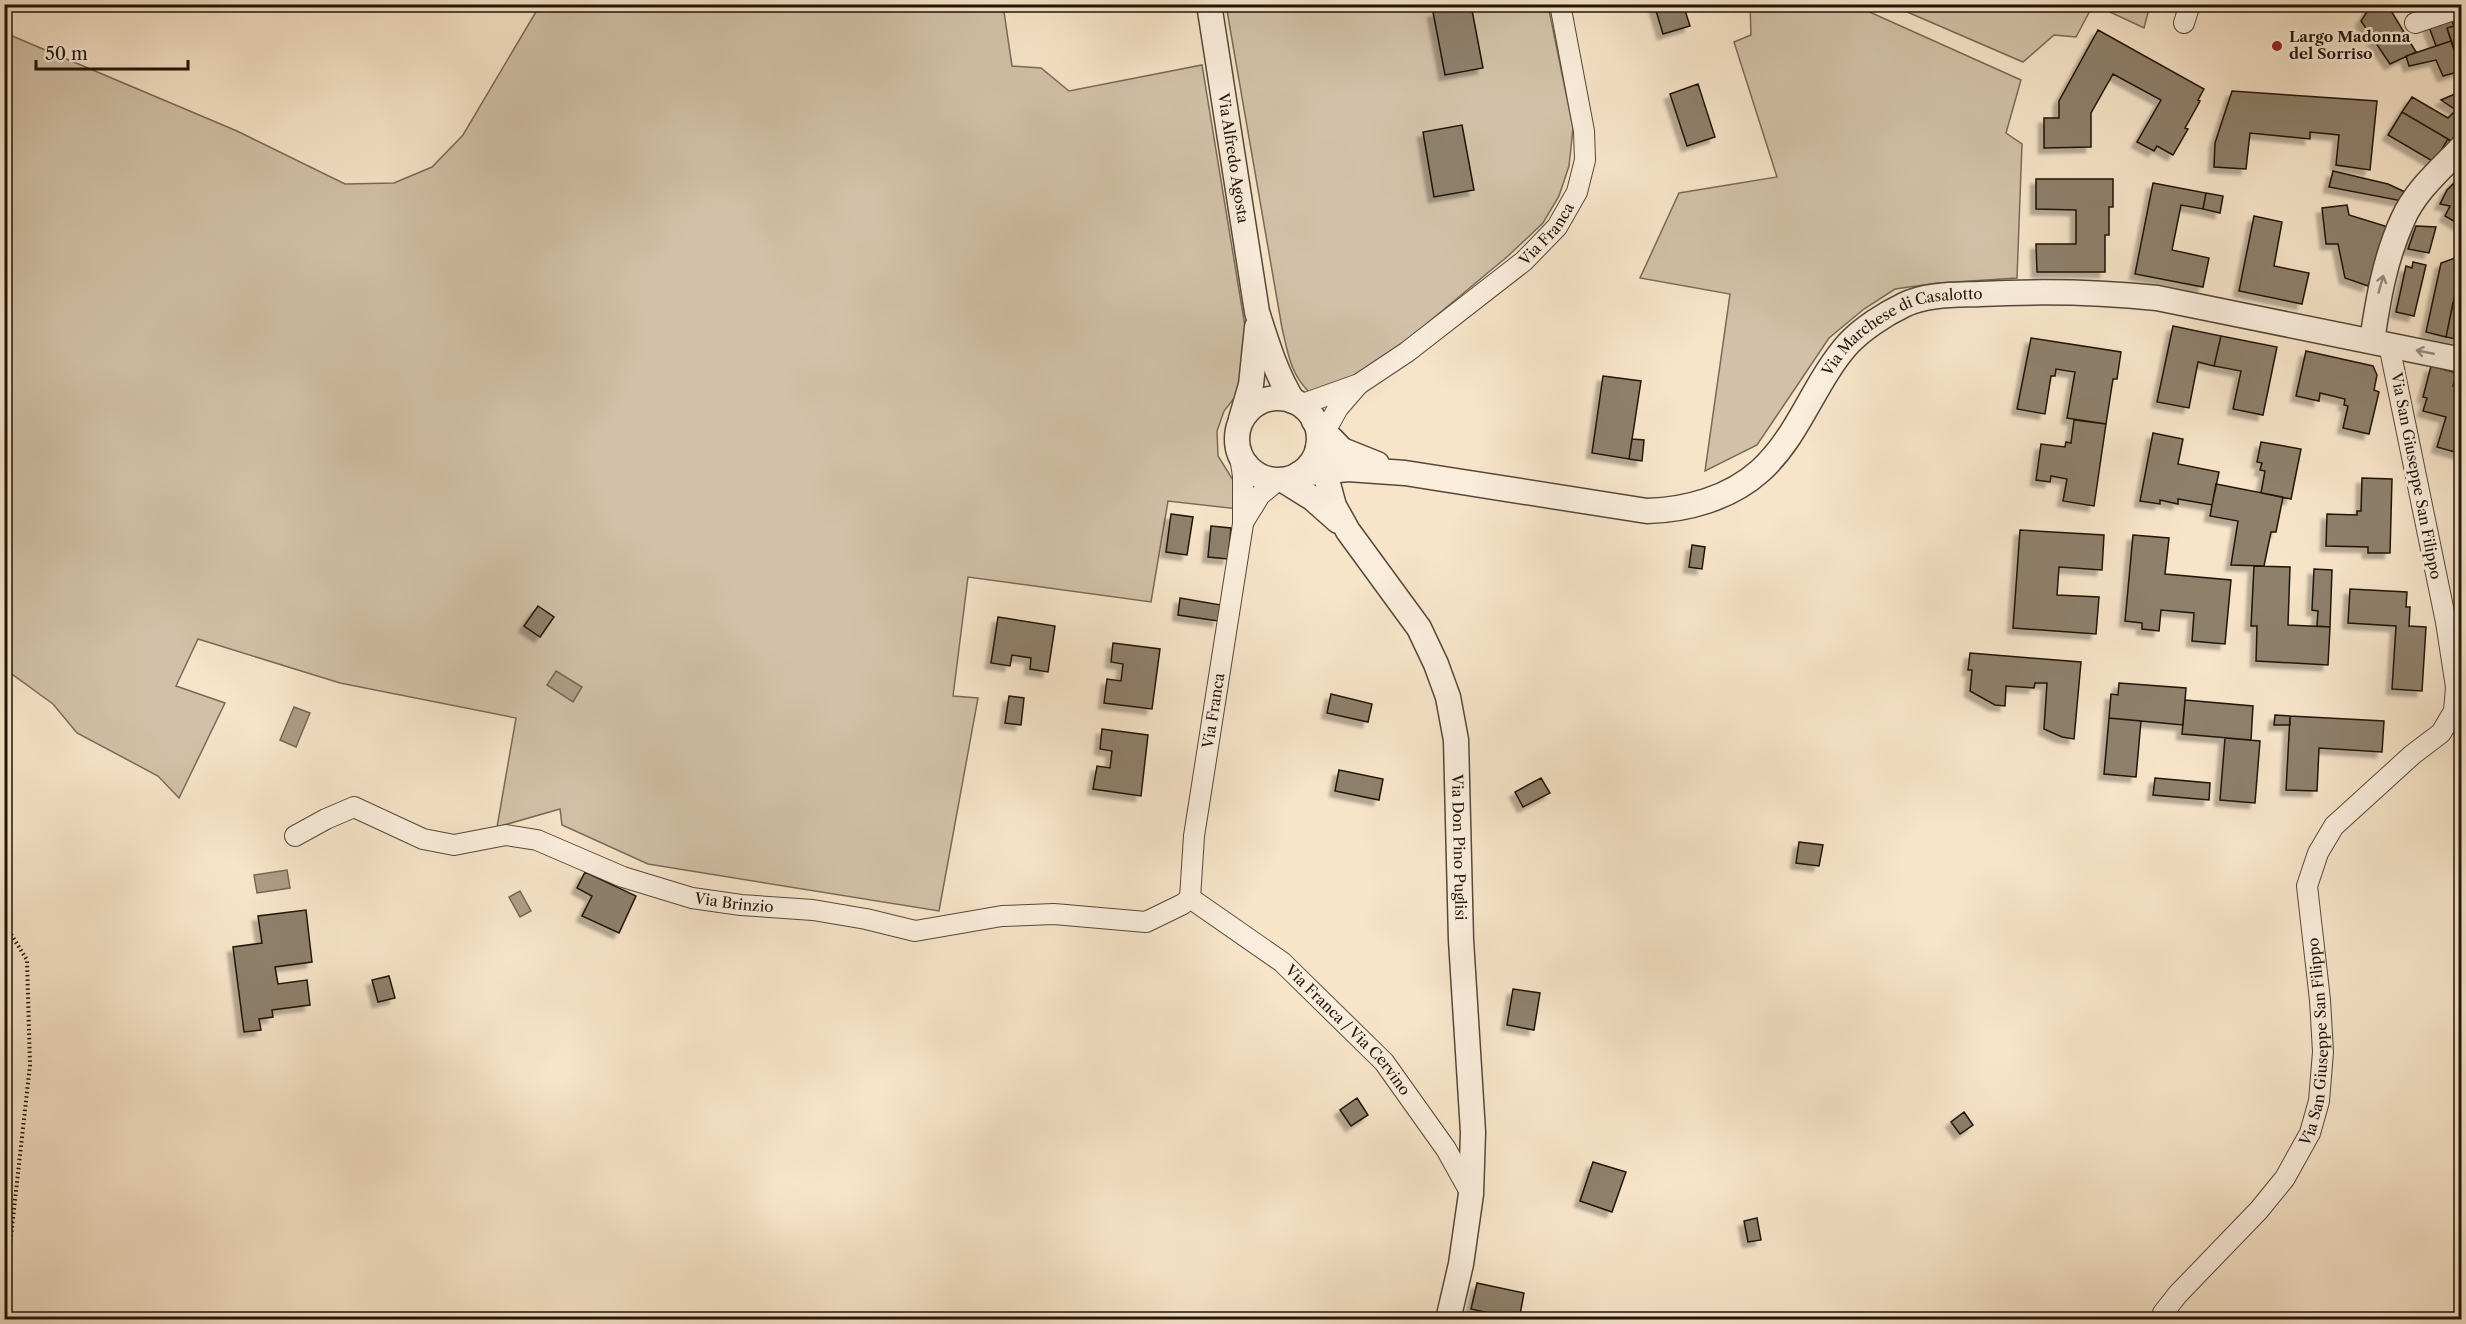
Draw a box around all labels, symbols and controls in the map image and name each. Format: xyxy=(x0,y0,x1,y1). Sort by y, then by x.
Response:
place label: Largo Madonna del Sorriso xyxy=(2289,27,2411,63)
scale bar xyxy=(36,33,188,71)
marker: Largo Madonna del Sorriso xyxy=(2270,39,2284,53)
text: 50 m xyxy=(45,43,88,65)
street label: Via Alfredo Agosta xyxy=(1214,91,1253,225)
street label: Via Franca xyxy=(1514,199,1578,270)
one-way arrow xyxy=(2376,275,2388,294)
street label: Via Marchese di Casalotto xyxy=(1817,284,1983,380)
one-way arrow xyxy=(2416,346,2436,357)
street label: Via San Giuseppe San Filippo xyxy=(2387,370,2446,581)
street label: Via Franca xyxy=(1198,671,1228,751)
street label: Via Don Pino Puglisi xyxy=(1448,773,1471,921)
street label: Via Brinzio xyxy=(692,888,774,916)
street label: Via San Giuseppe San Filippo xyxy=(2294,937,2332,1150)
street label: Via Franca / Via Cervino xyxy=(1281,960,1415,1099)

